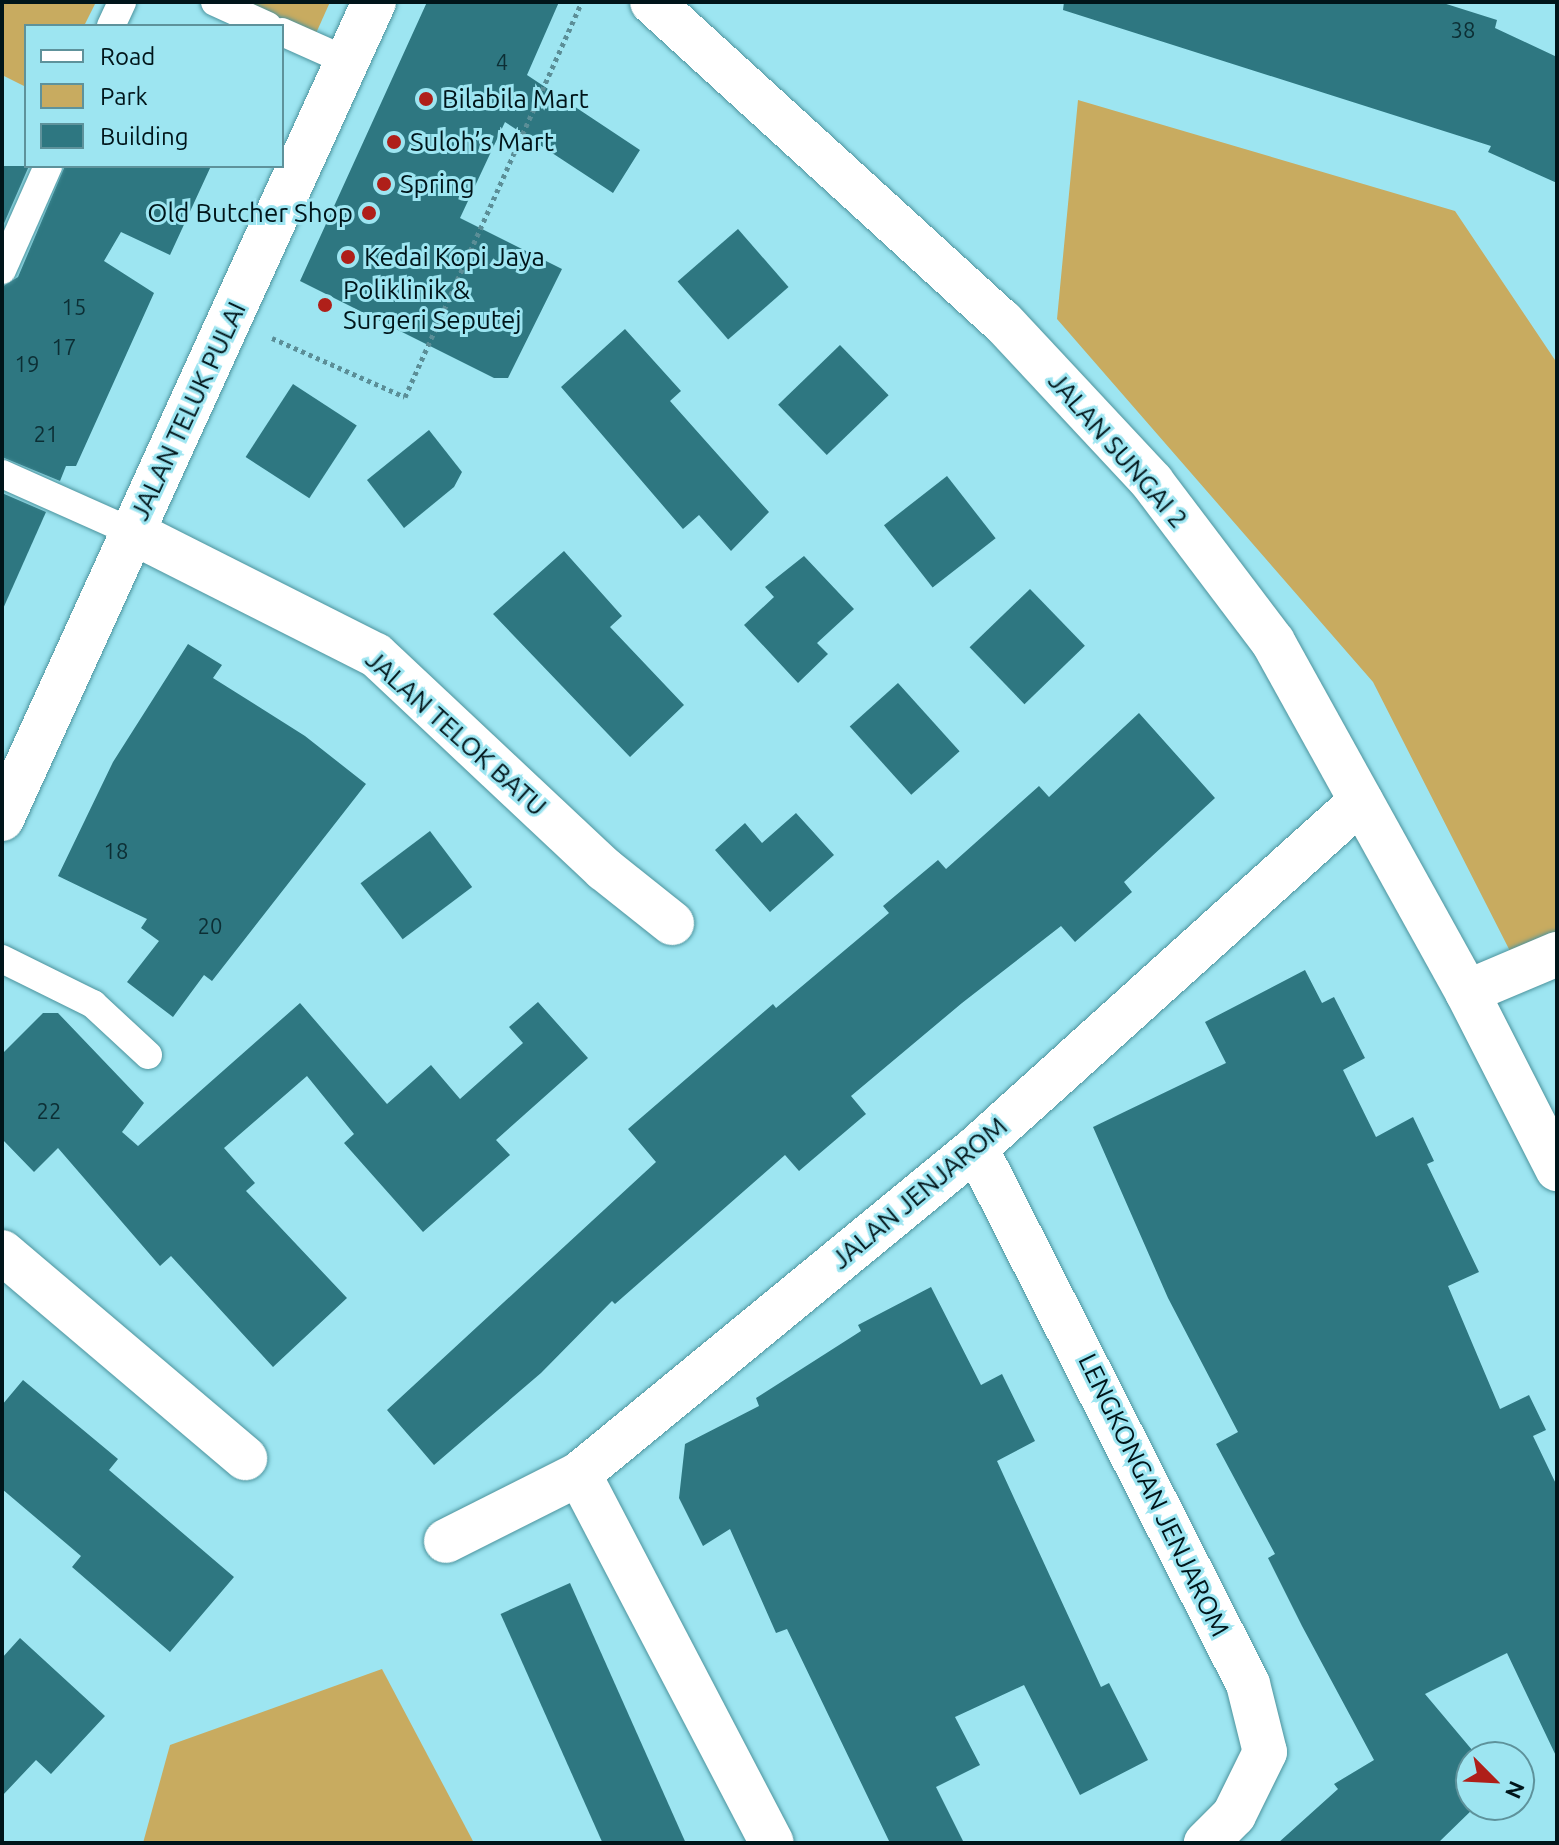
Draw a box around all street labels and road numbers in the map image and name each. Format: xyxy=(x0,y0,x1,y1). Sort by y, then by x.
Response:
street label: JALAN TELUK PULAI xyxy=(124,297,252,525)
street label: JALAN SUNGAI 2 xyxy=(1042,366,1194,534)
street label: JALAN TELOK BATU xyxy=(359,644,553,822)
street label: JALAN JENJAROM xyxy=(825,1110,1013,1276)
street label: LENGKONGAN JENJAROM xyxy=(1072,1349,1236,1641)

